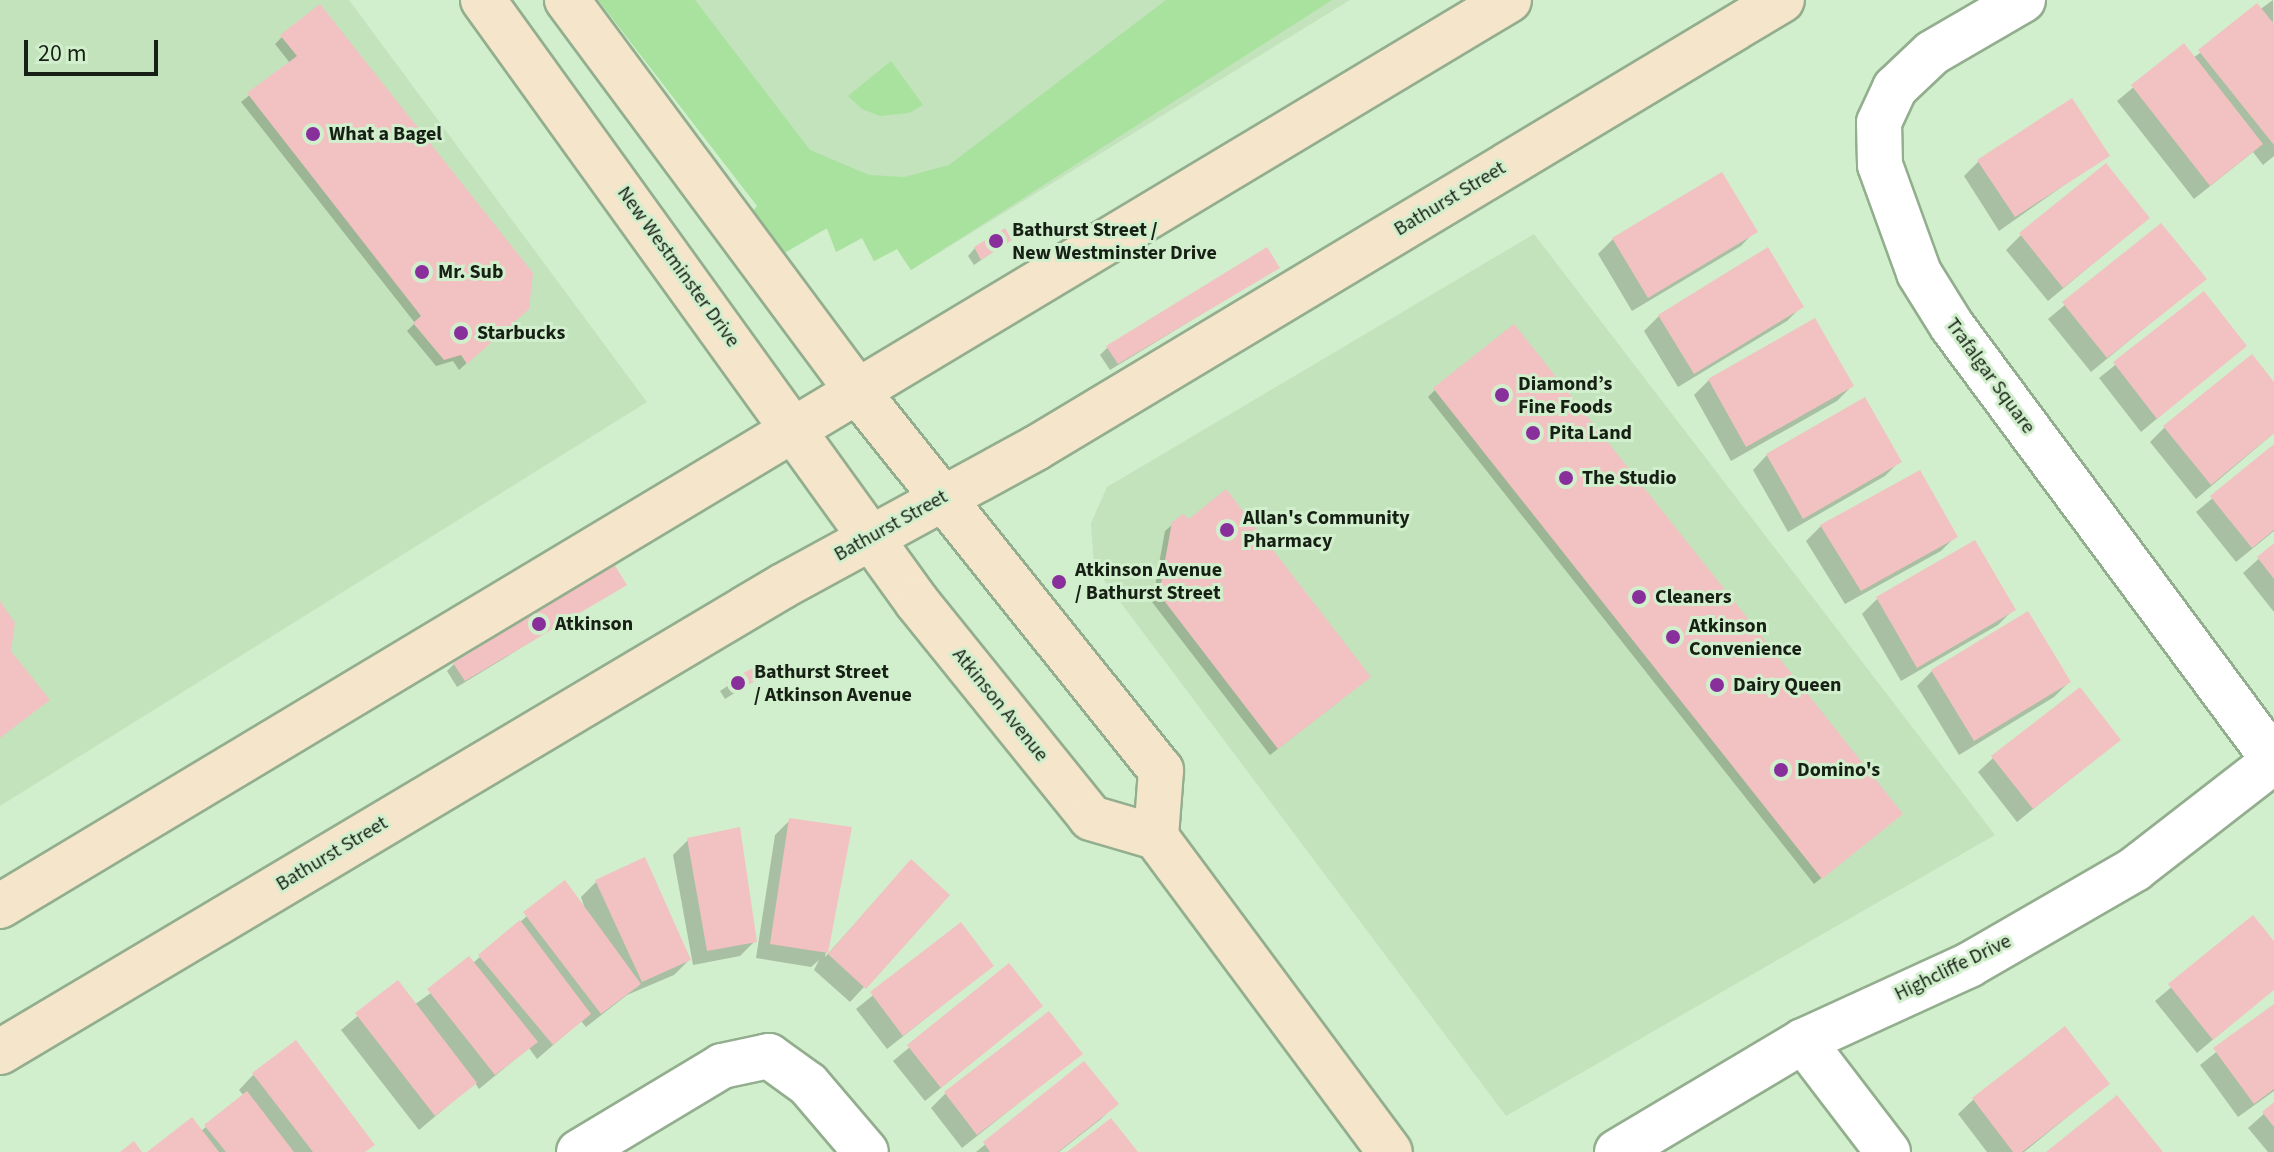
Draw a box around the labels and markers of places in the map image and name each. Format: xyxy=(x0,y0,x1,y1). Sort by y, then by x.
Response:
place label: What a Bagel xyxy=(329,122,442,146)
marker: What a Bagel xyxy=(304,125,322,143)
place label: Bathurst Street / New Westminster Drive xyxy=(1012,218,1217,265)
marker: Bathurst Street / New Westminster Drive xyxy=(987,232,1005,250)
place label: Mr. Sub xyxy=(438,260,503,284)
marker: Mr. Sub xyxy=(413,263,431,281)
place label: Starbucks xyxy=(477,321,565,345)
marker: Starbucks xyxy=(452,324,470,342)
place label: Diamond’s Fine Foods xyxy=(1518,372,1612,419)
marker: Diamond’s Fine Foods xyxy=(1493,386,1511,404)
place label: Pita Land xyxy=(1549,421,1632,445)
marker: Pita Land xyxy=(1524,424,1542,442)
place label: The Studio xyxy=(1582,466,1677,490)
marker: The Studio xyxy=(1557,469,1575,487)
place label: Allan's Community Pharmacy xyxy=(1243,506,1410,553)
marker: Allan's Community Pharmacy xyxy=(1218,521,1236,539)
place label: Atkinson Avenue / Bathurst Street xyxy=(1075,558,1222,605)
marker: Atkinson Avenue / Bathurst Street xyxy=(1050,573,1068,591)
place label: Cleaners xyxy=(1655,585,1731,609)
marker: Cleaners xyxy=(1630,588,1648,606)
place label: Atkinson xyxy=(555,612,633,636)
place label: Atkinson Convenience xyxy=(1689,614,1802,661)
marker: Atkinson xyxy=(530,615,548,633)
marker: Atkinson Convenience xyxy=(1664,628,1682,646)
place label: Bathurst Street / Atkinson Avenue xyxy=(754,660,912,707)
place label: Dairy Queen xyxy=(1733,673,1841,697)
marker: Bathurst Street / Atkinson Avenue xyxy=(729,674,747,692)
marker: Dairy Queen xyxy=(1708,676,1726,694)
place label: Domino's xyxy=(1797,758,1880,782)
marker: Domino's xyxy=(1772,761,1790,779)

